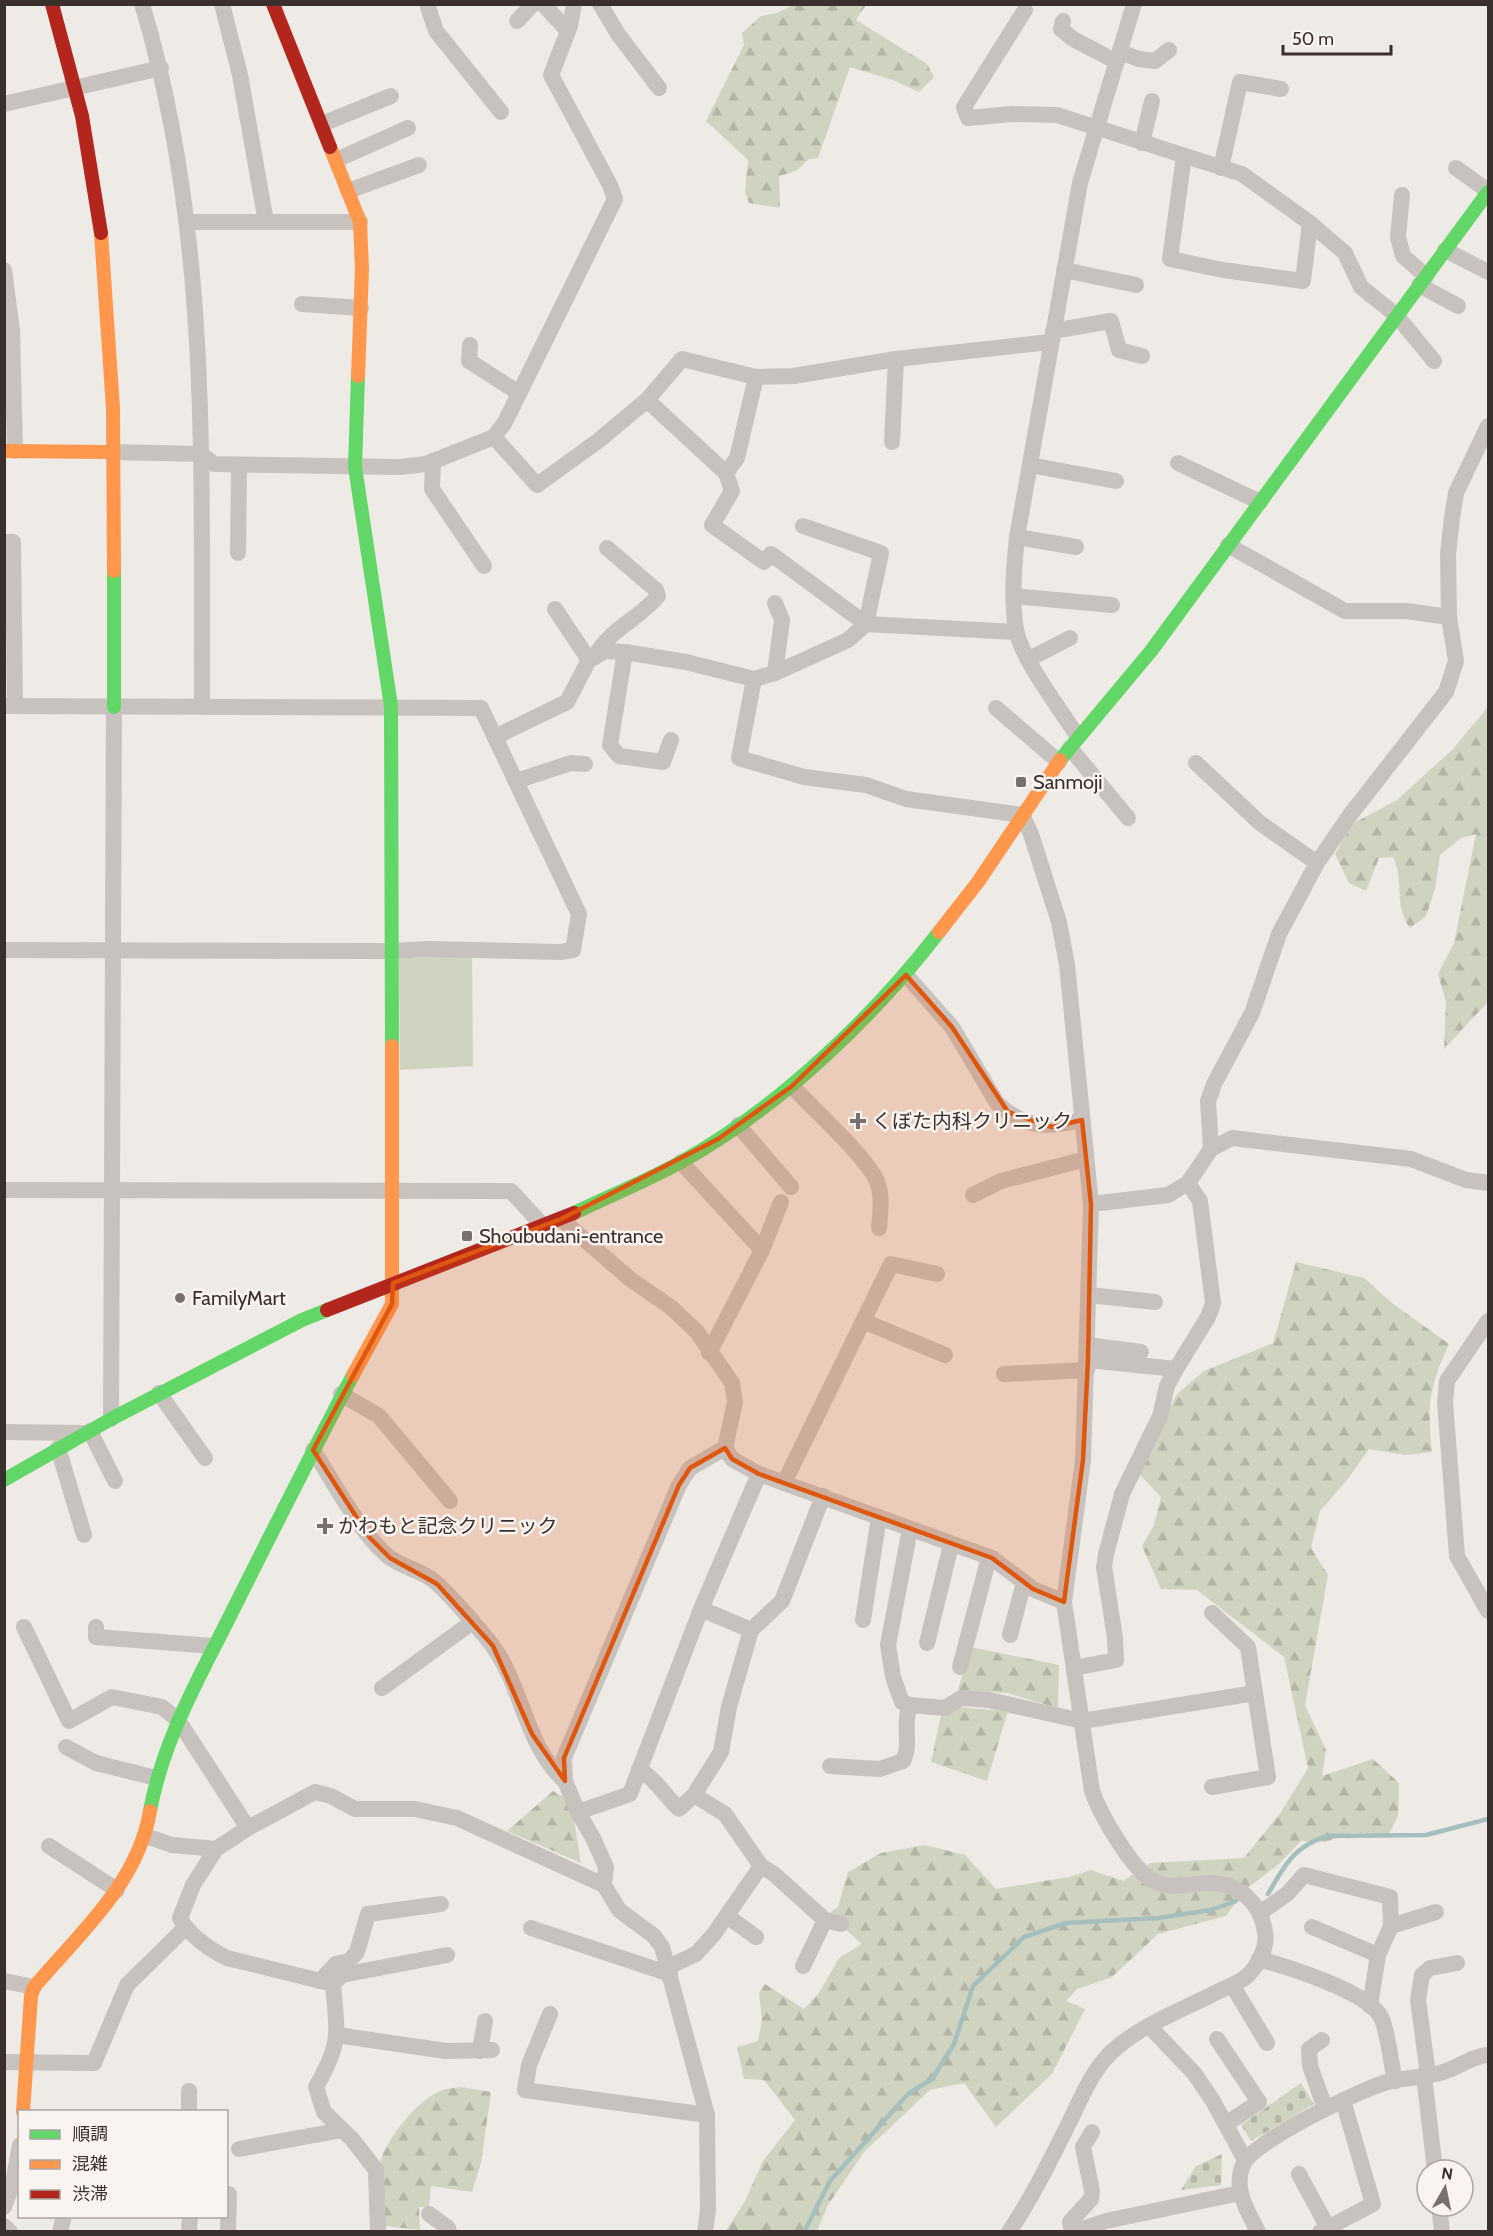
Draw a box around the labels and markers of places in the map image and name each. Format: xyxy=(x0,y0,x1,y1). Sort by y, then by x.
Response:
place label: Sanmoji xyxy=(1033,770,1102,794)
marker: Sanmoji xyxy=(1014,775,1028,789)
place label: くぼた内科クリニック xyxy=(872,1109,1072,1133)
marker: くぼた内科クリニック xyxy=(849,1112,867,1130)
place label: Shoubudani-entrance xyxy=(479,1224,663,1248)
marker: Shoubudani-entrance xyxy=(460,1229,474,1243)
place label: FamilyMart xyxy=(192,1286,286,1310)
marker: FamilyMart xyxy=(173,1291,187,1305)
place label: かわもと記念クリニック xyxy=(338,1514,558,1538)
marker: かわもと記念クリニック xyxy=(316,1517,334,1535)

